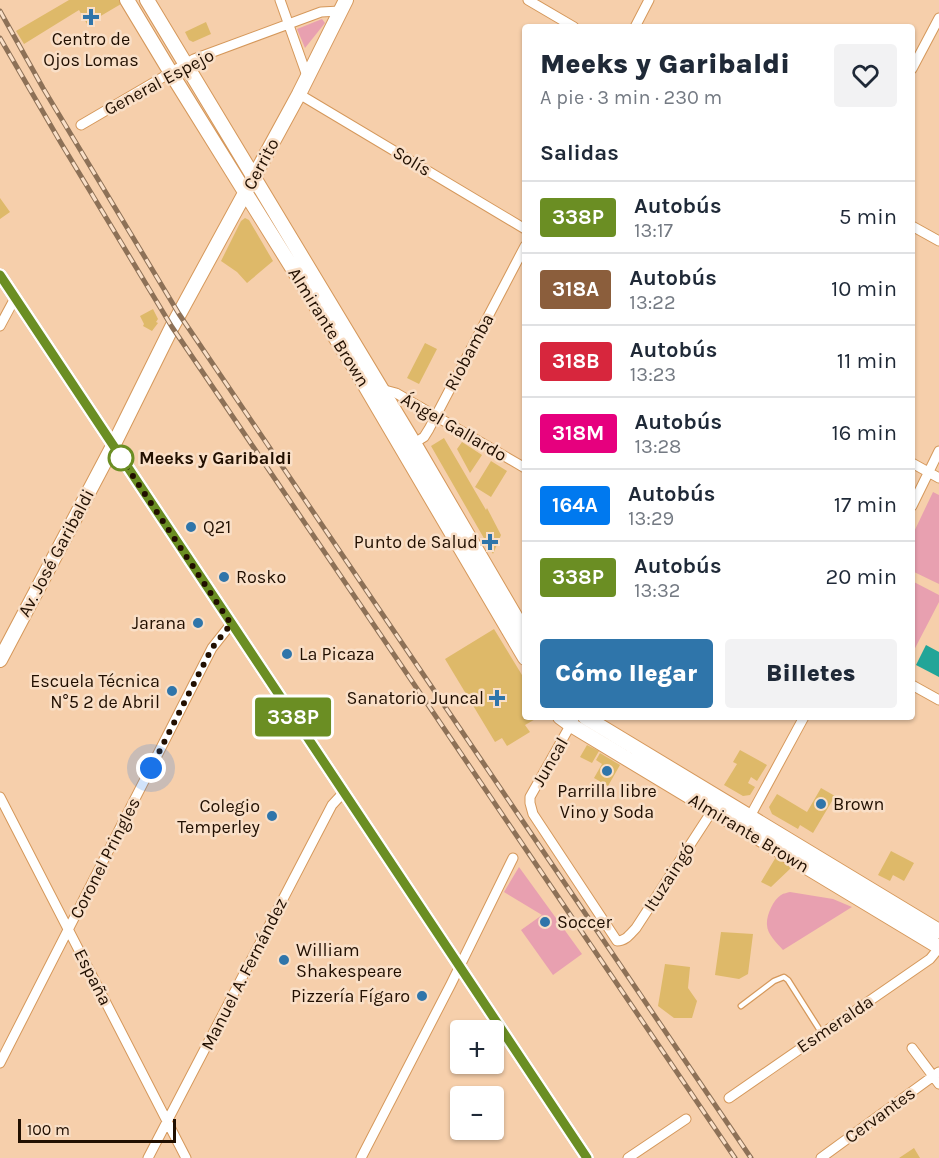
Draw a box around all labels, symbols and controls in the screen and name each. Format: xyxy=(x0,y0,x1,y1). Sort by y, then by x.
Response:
marker: Centro de Ojos Lomas xyxy=(82,8,100,26)
place label: Centro de Ojos Lomas xyxy=(43,28,139,71)
street label: General Espejo xyxy=(100,44,218,120)
button: heart xyxy=(834,44,897,107)
text: Meeks y Garibaldi xyxy=(540,47,790,80)
text: A pie · 3 min · 230 m xyxy=(540,86,722,109)
street label: Cerrito xyxy=(238,134,284,194)
text: Salidas xyxy=(540,140,619,166)
street label: Solís xyxy=(389,141,435,181)
text: Autobús xyxy=(634,193,722,219)
text: 5 min xyxy=(839,204,897,230)
text: 338P xyxy=(552,205,604,229)
text: 13:17 xyxy=(634,219,673,242)
street label: Almirante Brown xyxy=(283,263,375,391)
text: Autobús xyxy=(629,265,717,291)
text: 10 min xyxy=(831,276,897,302)
text: 318A xyxy=(552,277,599,301)
text: 13:22 xyxy=(629,291,675,314)
street label: Riobamba xyxy=(440,310,498,394)
text: Autobús xyxy=(630,337,717,363)
text: 11 min xyxy=(837,348,897,374)
text: 318B xyxy=(552,349,600,373)
text: 13:23 xyxy=(630,363,676,386)
street label: Ángel Gallardo xyxy=(397,387,511,466)
text: Autobús xyxy=(635,409,722,435)
text: 16 min xyxy=(831,420,897,446)
text: 318M xyxy=(552,421,605,445)
text: 13:28 xyxy=(635,435,681,458)
marker: Meeks y Garibaldi xyxy=(108,445,134,471)
place label: Meeks y Garibaldi xyxy=(139,447,292,469)
text: Autobús xyxy=(628,481,715,507)
street label: Av. José Garibaldi xyxy=(13,485,99,621)
text: 17 min xyxy=(834,492,897,518)
text: 164A xyxy=(552,493,598,517)
text: 13:29 xyxy=(628,507,674,530)
place label: Q21 xyxy=(203,516,231,538)
marker: Q21 xyxy=(184,520,198,534)
place label: Punto de Salud xyxy=(354,531,478,553)
marker: Punto de Salud xyxy=(483,535,497,549)
text: Autobús xyxy=(634,553,722,579)
text: 20 min xyxy=(826,564,897,590)
text: 338P xyxy=(552,565,604,589)
place label: Rosko xyxy=(236,566,286,588)
marker: Rosko xyxy=(217,570,231,584)
text: 13:32 xyxy=(634,579,680,602)
place label: Jarana xyxy=(132,612,186,634)
marker: Jarana xyxy=(191,616,205,630)
button: Cómo llegar xyxy=(540,639,713,708)
button: Billetes xyxy=(725,639,897,708)
place label: La Picaza xyxy=(299,643,375,665)
marker: La Picaza xyxy=(280,647,294,661)
place label: Escuela Técnica N°5 2 de Abril xyxy=(30,670,160,713)
marker: Escuela Técnica N°5 2 de Abril xyxy=(165,684,179,698)
place label: Sanatorio Juncal xyxy=(347,687,484,709)
marker: Sanatorio Juncal xyxy=(488,689,506,707)
line badge: 338P xyxy=(251,698,335,736)
text: 338P xyxy=(267,705,319,729)
street label: Juncal xyxy=(527,733,573,791)
your location xyxy=(136,753,166,783)
marker: Parrilla libre Vino y Soda xyxy=(600,764,614,778)
place label: Parrilla libre Vino y Soda xyxy=(557,780,657,823)
street label: Almirante Brown xyxy=(685,788,813,878)
place label: Brown xyxy=(833,793,884,815)
street label: Coronel Pringles xyxy=(65,794,145,922)
place label: Colegio Temperley xyxy=(177,795,261,838)
marker: Brown xyxy=(814,797,828,811)
marker: Colegio Temperley xyxy=(265,809,279,823)
street label: Ituzaingó xyxy=(639,839,699,915)
street label: Manuel A. Fernández xyxy=(196,894,292,1054)
place label: Soccer xyxy=(557,911,613,933)
marker: Soccer xyxy=(538,915,552,929)
place label: William Shakespeare xyxy=(296,939,402,982)
street label: España xyxy=(69,945,117,1009)
marker: William Shakespeare xyxy=(277,953,291,967)
place label: Pizzería Fígaro xyxy=(291,985,410,1007)
marker: Pizzería Fígaro xyxy=(415,989,429,1003)
street label: Esmeralda xyxy=(792,990,878,1058)
map controls xyxy=(450,1020,504,1140)
button: + xyxy=(450,1020,504,1074)
street label: Cervantes xyxy=(840,1082,920,1148)
button: − xyxy=(450,1086,504,1140)
scale bar xyxy=(18,1116,176,1144)
text: 100 m xyxy=(27,1120,70,1139)

